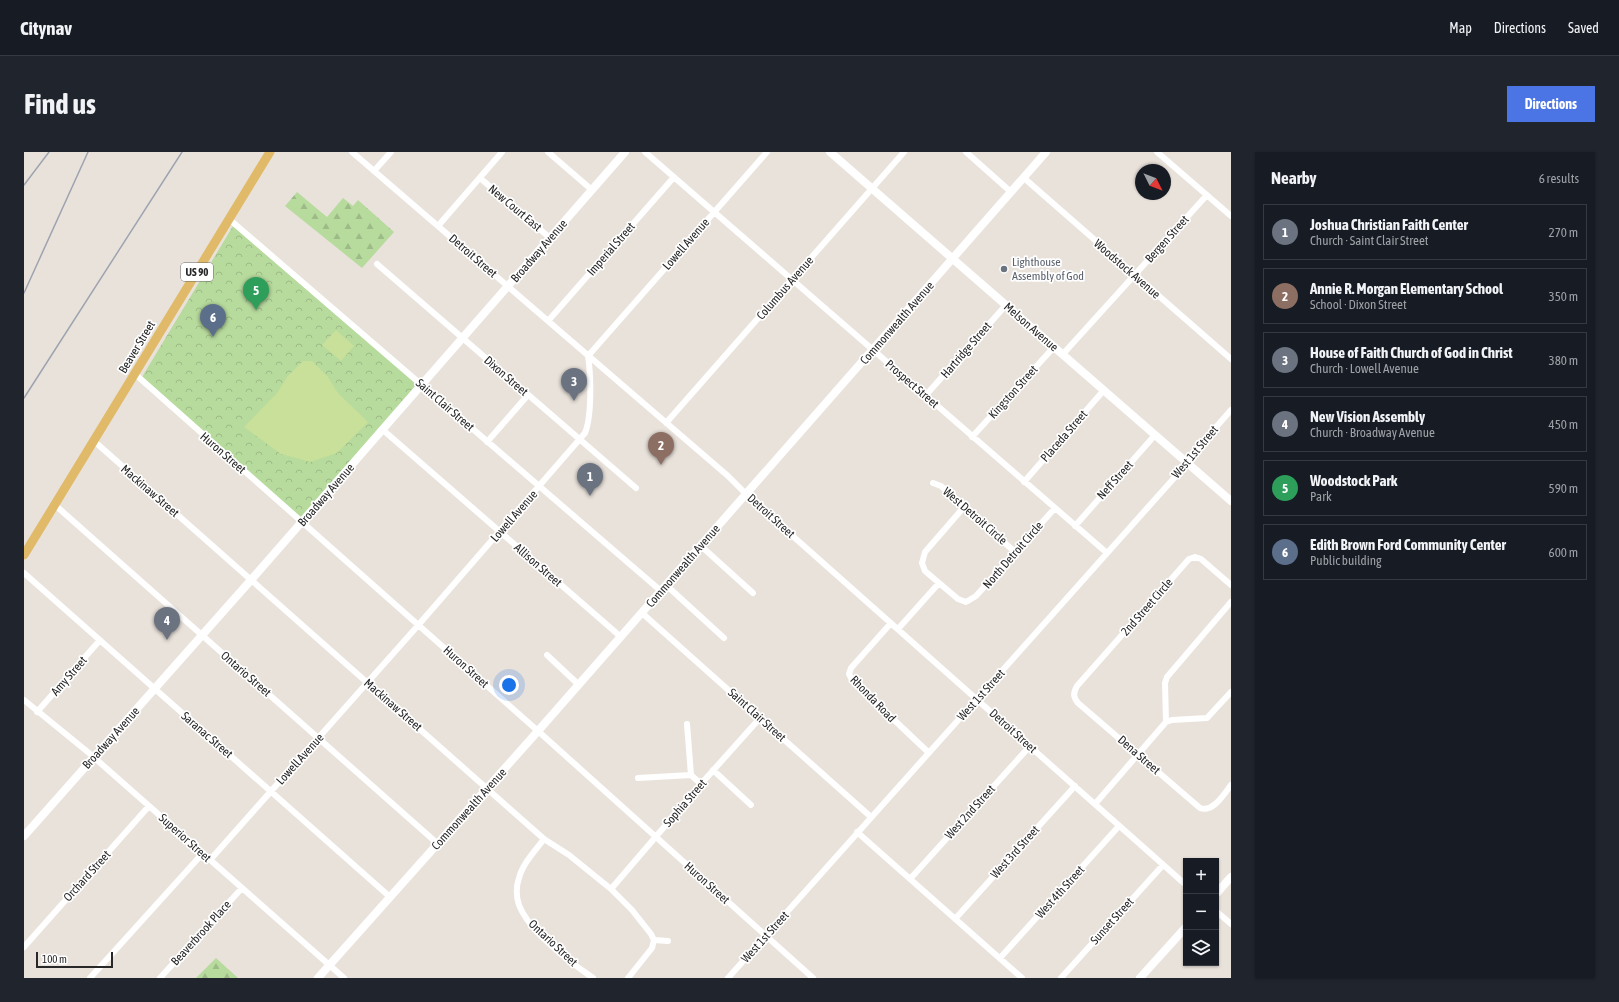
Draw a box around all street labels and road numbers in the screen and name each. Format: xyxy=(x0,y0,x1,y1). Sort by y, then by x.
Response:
street label: New Court East xyxy=(486,182,545,235)
street label: Bergen Street xyxy=(1142,212,1192,265)
street label: Lowell Avenue xyxy=(660,215,712,273)
street label: Broadway Avenue xyxy=(508,217,570,285)
street label: Imperial Street xyxy=(584,219,638,278)
street label: Detroit Street xyxy=(446,231,500,281)
street label: Woodstock Avenue xyxy=(1091,236,1163,302)
street label: Columbus Avenue xyxy=(754,254,816,322)
road number: US 90 xyxy=(181,263,213,281)
street label: Commonwealth Avenue xyxy=(857,279,937,367)
street label: Melson Avenue xyxy=(1001,300,1061,354)
street label: Beaver Street xyxy=(116,318,158,376)
street label: Hartridge Street xyxy=(938,319,995,381)
street label: Dixon Street xyxy=(481,353,531,399)
street label: Prospect Street xyxy=(882,357,942,411)
street label: Kingston Street xyxy=(986,362,1041,421)
street label: Saint Clair Street xyxy=(413,376,477,434)
street label: Placeda Street xyxy=(1038,407,1091,465)
street label: West 1st Street xyxy=(1169,422,1221,481)
street label: Huron Street xyxy=(197,429,249,477)
street label: Neff Street xyxy=(1094,457,1136,502)
street label: Broadway Avenue xyxy=(295,461,357,529)
street label: Mackinaw Street xyxy=(118,462,182,520)
street label: West Detroit Circle xyxy=(940,484,1010,548)
street label: Lowell Avenue xyxy=(488,487,540,545)
street label: Detroit Street xyxy=(744,491,798,541)
street label: North Detroit Circle xyxy=(980,519,1046,591)
street label: Commonwealth Avenue xyxy=(643,522,723,610)
street label: Allison Street xyxy=(511,540,565,590)
street label: 2nd Street Circle xyxy=(1118,575,1176,639)
street label: Huron Street xyxy=(441,643,492,691)
street label: Ontario Street xyxy=(218,648,274,700)
street label: Amy Street xyxy=(48,653,90,698)
street label: West 1st Street xyxy=(954,666,1008,724)
street label: Rhonda Road xyxy=(847,673,899,725)
street label: Mackinaw Street xyxy=(361,676,425,734)
street label: Saint Clair Street xyxy=(725,685,789,745)
street label: Broadway Avenue xyxy=(80,704,142,772)
street label: Detroit Street xyxy=(986,706,1040,756)
street label: Saranac Street xyxy=(179,709,236,761)
street label: Lowell Avenue xyxy=(273,731,327,787)
street label: Dena Street xyxy=(1115,733,1163,778)
street label: Commonwealth Avenue xyxy=(429,765,509,853)
street label: Sophia Street xyxy=(661,776,710,830)
street label: West 2nd Street xyxy=(942,782,998,842)
street label: Superior Street xyxy=(156,811,214,865)
street label: West 3rd Street xyxy=(988,822,1043,881)
street label: Orchard Street xyxy=(61,847,114,904)
street label: Huron Street xyxy=(682,859,733,907)
street label: West 4th Street xyxy=(1033,862,1088,921)
street label: Sunset Street xyxy=(1087,894,1137,947)
street label: Beaverbrook Place xyxy=(168,898,234,968)
street label: West 1st Street xyxy=(738,908,792,966)
street label: Ontario Street xyxy=(526,917,581,970)

